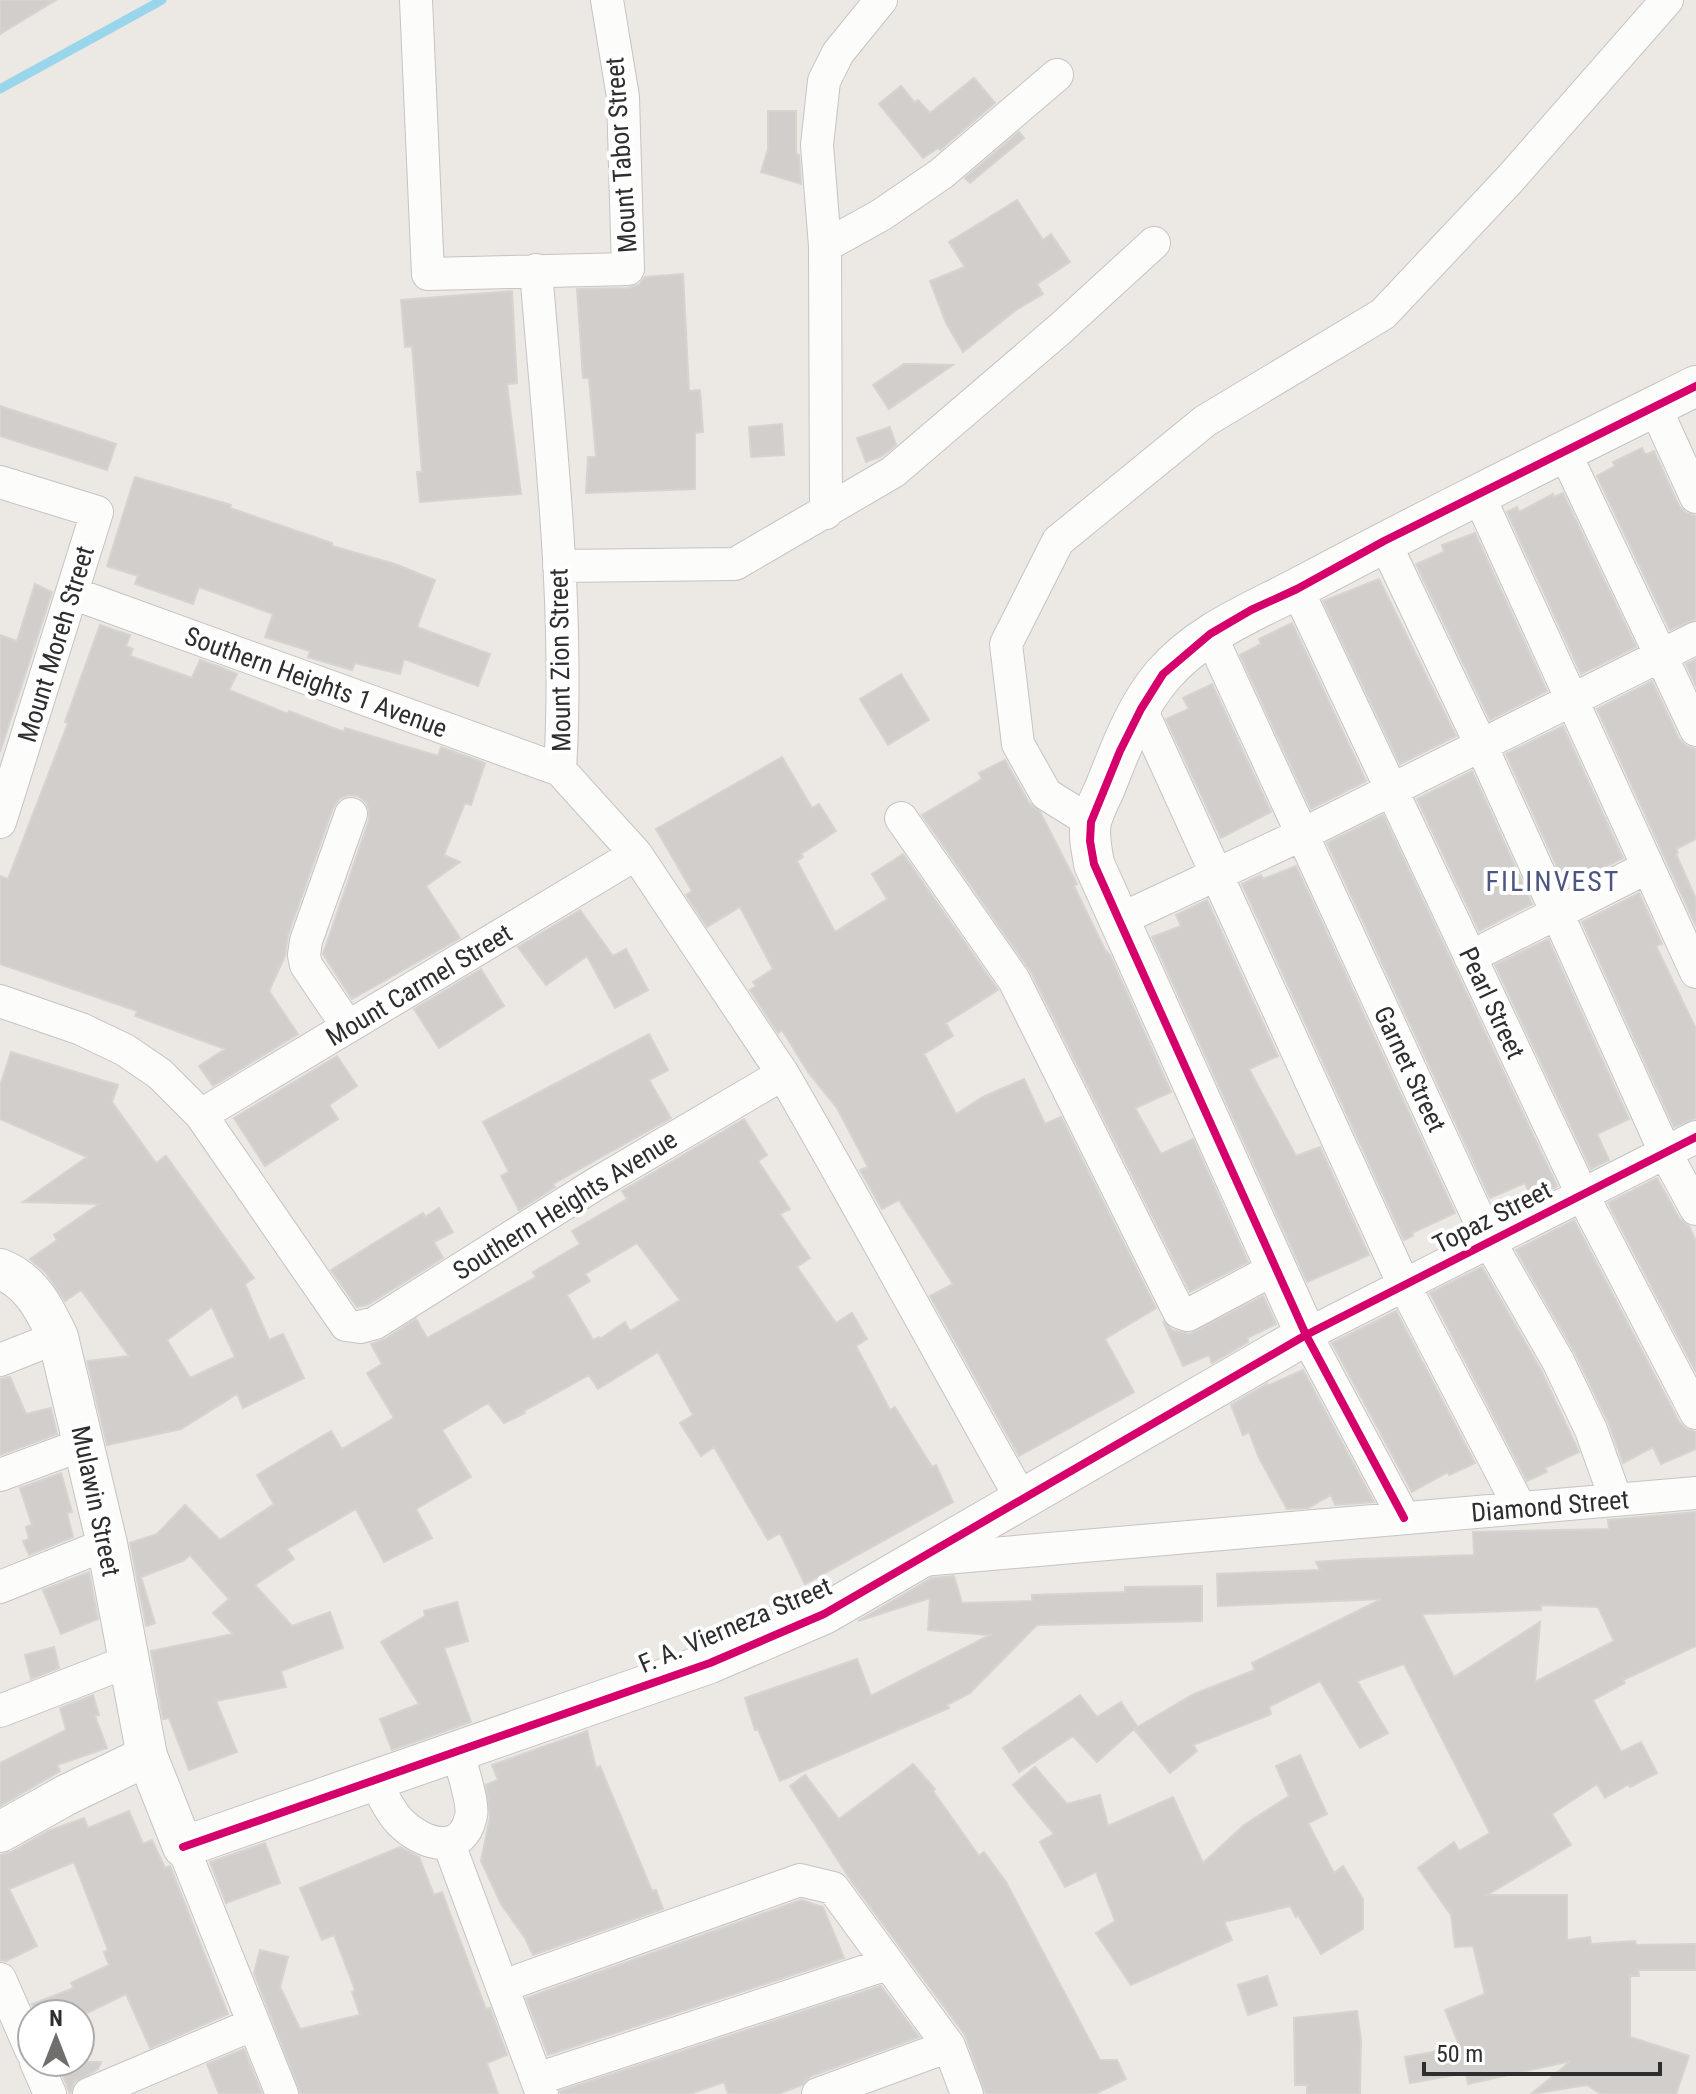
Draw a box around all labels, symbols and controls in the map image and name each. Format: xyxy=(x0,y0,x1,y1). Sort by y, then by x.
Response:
street label: Mount Tabor Street xyxy=(599,56,643,254)
street label: Mount Moreh Street xyxy=(12,542,100,746)
street label: Mount Zion Street xyxy=(543,568,577,752)
street label: Southern Heights 1 Avenue xyxy=(181,621,451,743)
district label: FILINVEST xyxy=(1486,865,1620,898)
street label: Mount Carmel Street xyxy=(321,918,517,1052)
street label: Pearl Street xyxy=(1453,942,1531,1064)
street label: Garnet Street xyxy=(1368,1001,1452,1137)
street label: Southern Heights Avenue xyxy=(448,1124,682,1286)
street label: Topaz Street xyxy=(1428,1174,1556,1260)
street label: Mulawin Street xyxy=(65,1423,127,1579)
street label: Diamond Street xyxy=(1470,1484,1630,1528)
street label: F. A. Vierneza Street xyxy=(634,1571,836,1679)
north arrow xyxy=(16,1998,96,2078)
text: N xyxy=(49,2006,63,2031)
scale bar xyxy=(1424,2026,1660,2076)
text: 50 m xyxy=(1436,2040,1483,2068)

